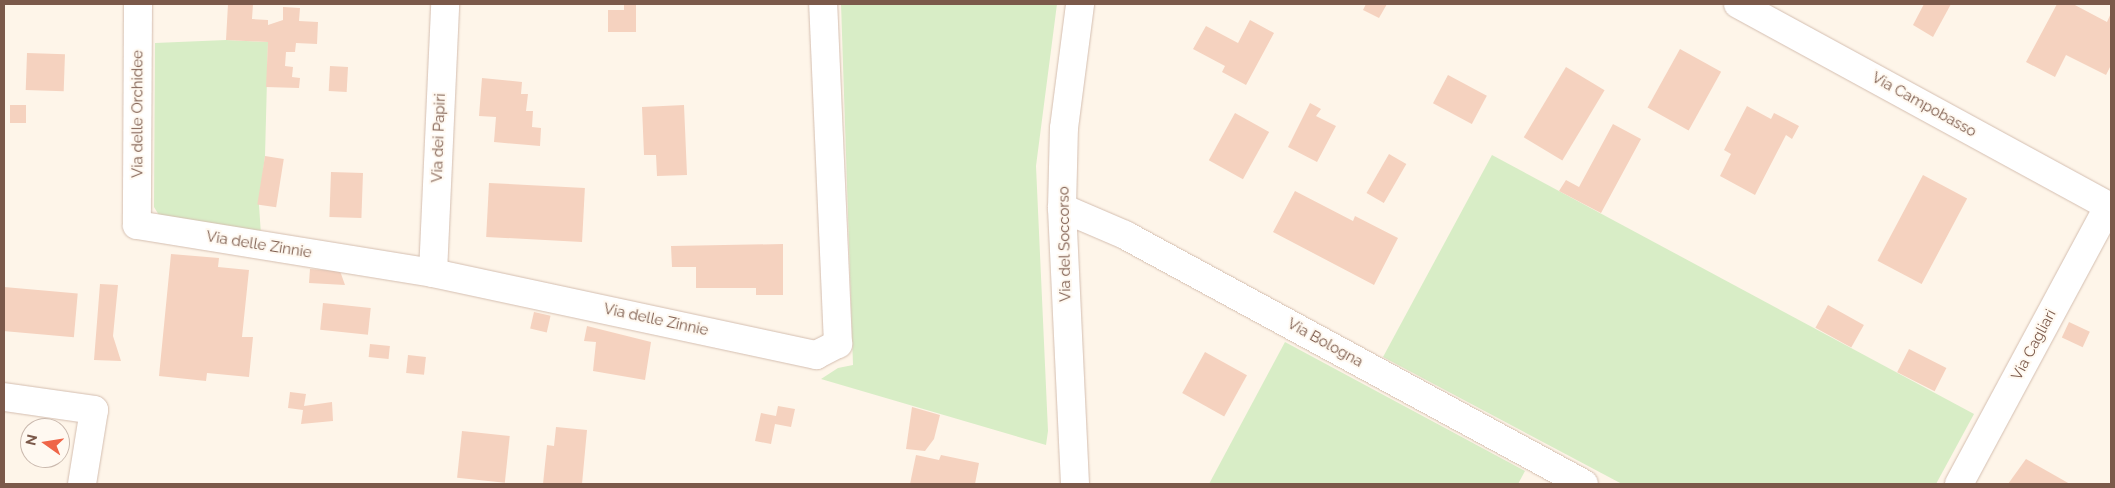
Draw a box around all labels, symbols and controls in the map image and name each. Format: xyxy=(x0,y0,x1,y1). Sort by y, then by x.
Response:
street label: Via delle Orchidee xyxy=(129,50,147,178)
street label: Via Campobasso xyxy=(1869,69,1979,141)
street label: Via dei Papiri xyxy=(428,93,450,183)
street label: Via del Soccorso xyxy=(1055,186,1075,302)
street label: Via delle Zinnie xyxy=(205,228,313,262)
street label: Via delle Zinnie xyxy=(602,300,710,340)
street label: Via Cagliari xyxy=(2008,307,2060,383)
street label: Via Bologna xyxy=(1284,315,1366,371)
north arrow xyxy=(20,418,70,468)
text: N xyxy=(22,433,40,447)

